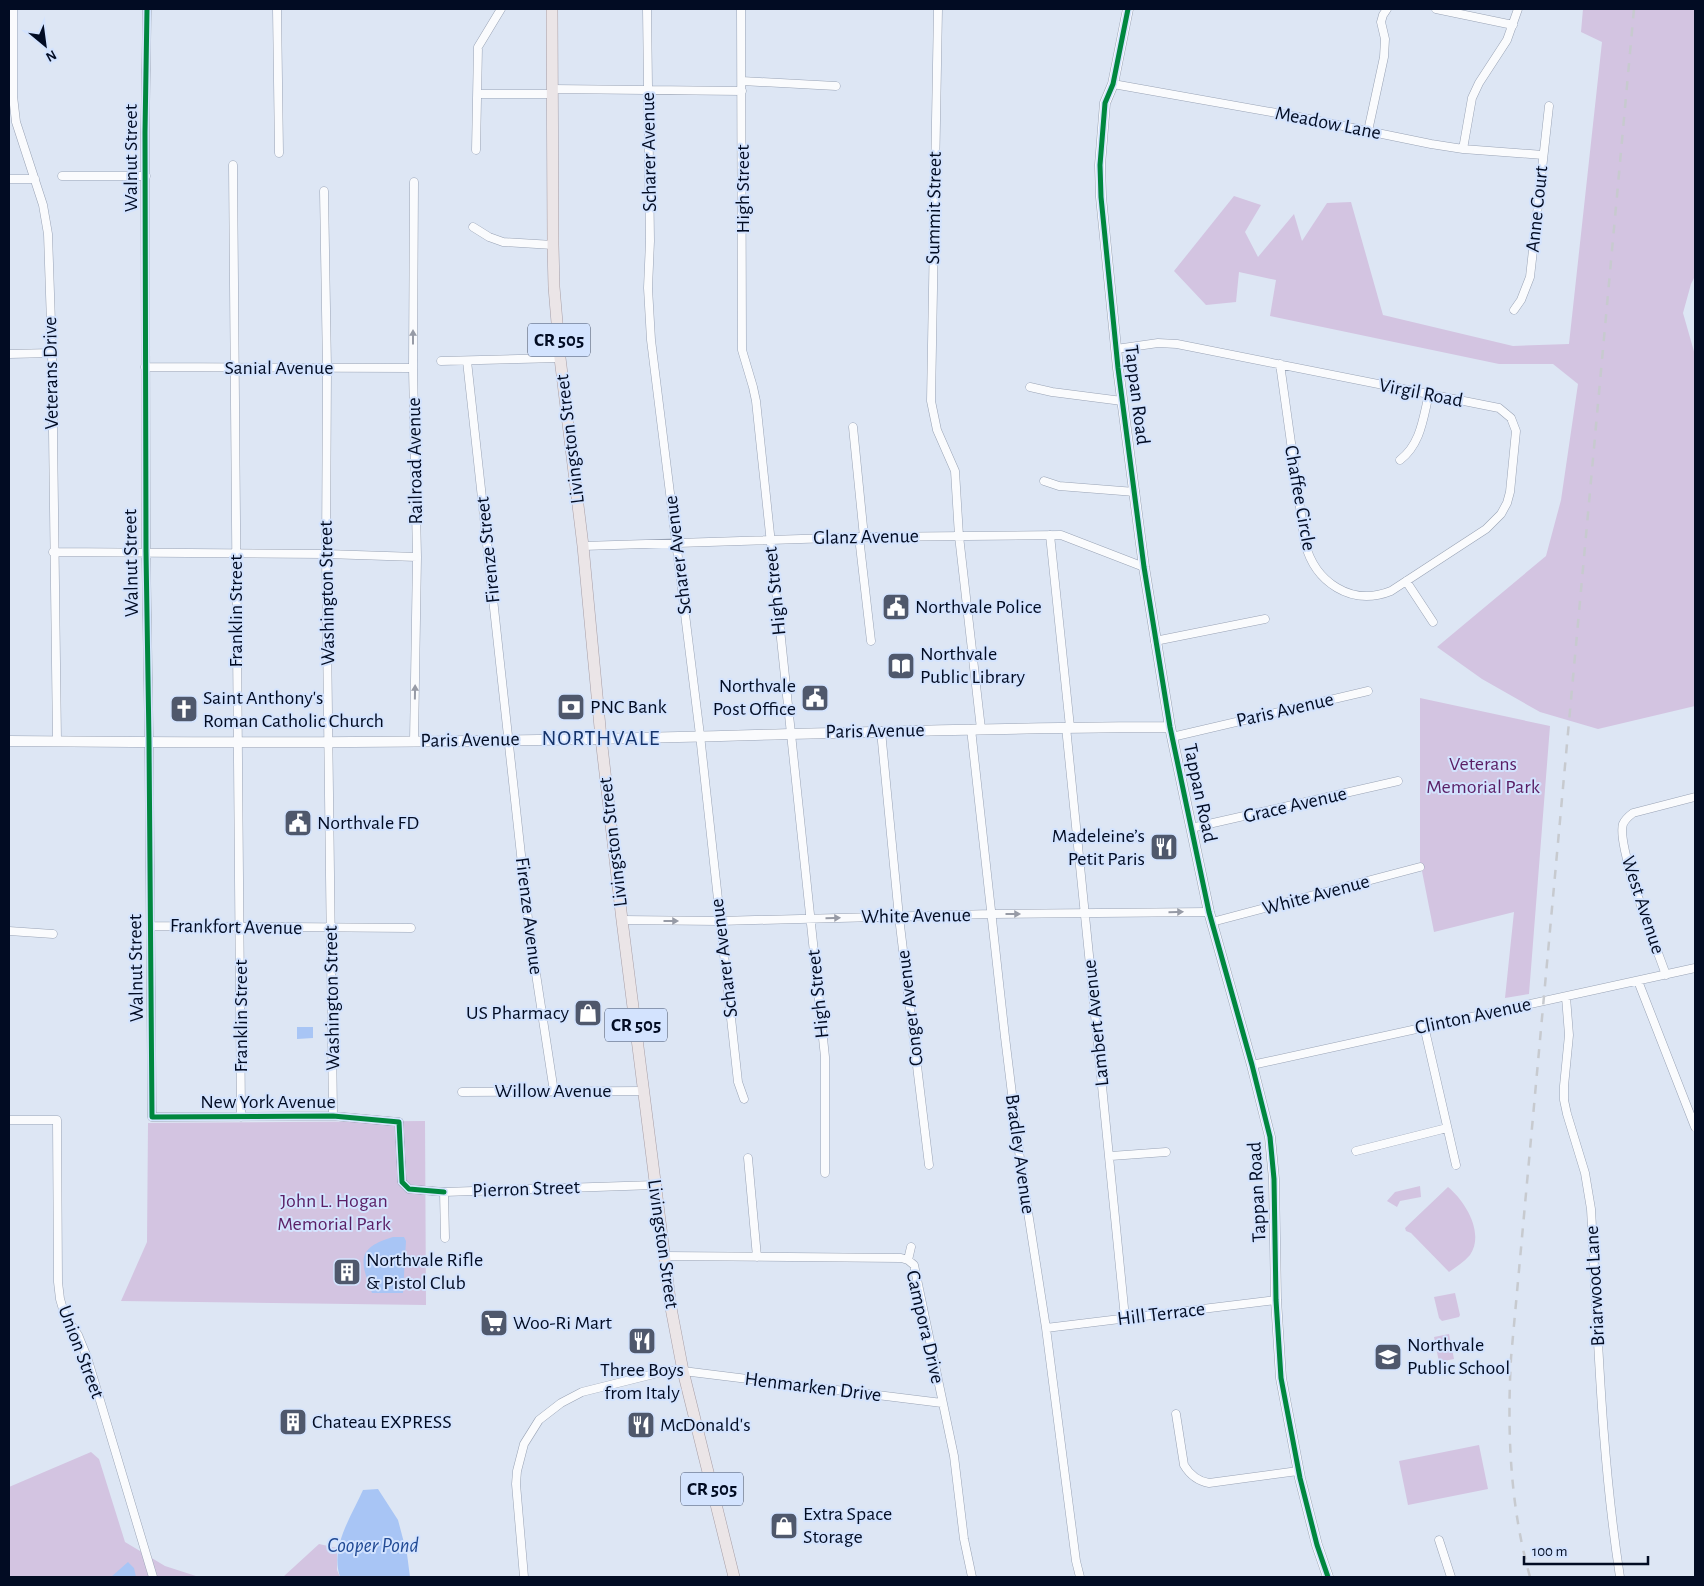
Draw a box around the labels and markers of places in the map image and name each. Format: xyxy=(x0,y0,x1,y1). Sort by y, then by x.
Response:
public building icon: Northvale Police xyxy=(881,592,911,622)
place label: Northvale Police xyxy=(915,597,1042,617)
place label: Northvale Public Library xyxy=(920,644,1026,687)
library icon: Northvale Public Library xyxy=(886,651,916,681)
place label: Northvale Post Office xyxy=(713,676,796,719)
public building icon: Northvale Post Office xyxy=(800,683,830,713)
place label: Saint Anthony's Roman Catholic Church xyxy=(203,688,384,731)
bank icon: PNC Bank xyxy=(556,692,586,722)
church icon: Saint Anthony's Roman Catholic Church xyxy=(169,694,199,724)
place label: PNC Bank xyxy=(590,697,667,717)
public building icon: Northvale FD xyxy=(283,808,313,838)
place label: Northvale FD xyxy=(317,813,419,833)
place label: Madeleine’s Petit Paris xyxy=(1052,826,1145,869)
restaurant icon: Madeleine’s Petit Paris xyxy=(1149,832,1179,862)
shop icon: US Pharmacy xyxy=(573,998,603,1028)
place label: US Pharmacy xyxy=(466,1003,569,1023)
place label: Northvale Rifle & Pistol Club xyxy=(366,1250,483,1293)
building icon: Northvale Rifle & Pistol Club xyxy=(332,1257,362,1287)
supermarket icon: Woo-Ri Mart xyxy=(479,1308,509,1338)
place label: Woo-Ri Mart xyxy=(513,1313,612,1333)
restaurant icon: Three Boys from Italy xyxy=(627,1326,657,1356)
place label: Northvale Public School xyxy=(1407,1335,1510,1378)
school or university icon: Northvale Public School xyxy=(1373,1342,1403,1372)
place label: Three Boys from Italy xyxy=(600,1360,684,1403)
building icon: Chateau EXPRESS xyxy=(278,1407,308,1437)
restaurant icon: McDonald's xyxy=(626,1410,656,1440)
place label: Chateau EXPRESS xyxy=(312,1412,452,1432)
place label: McDonald's xyxy=(660,1415,751,1435)
place label: Extra Space Storage xyxy=(803,1504,892,1547)
shop icon: Extra Space Storage xyxy=(769,1511,799,1541)

